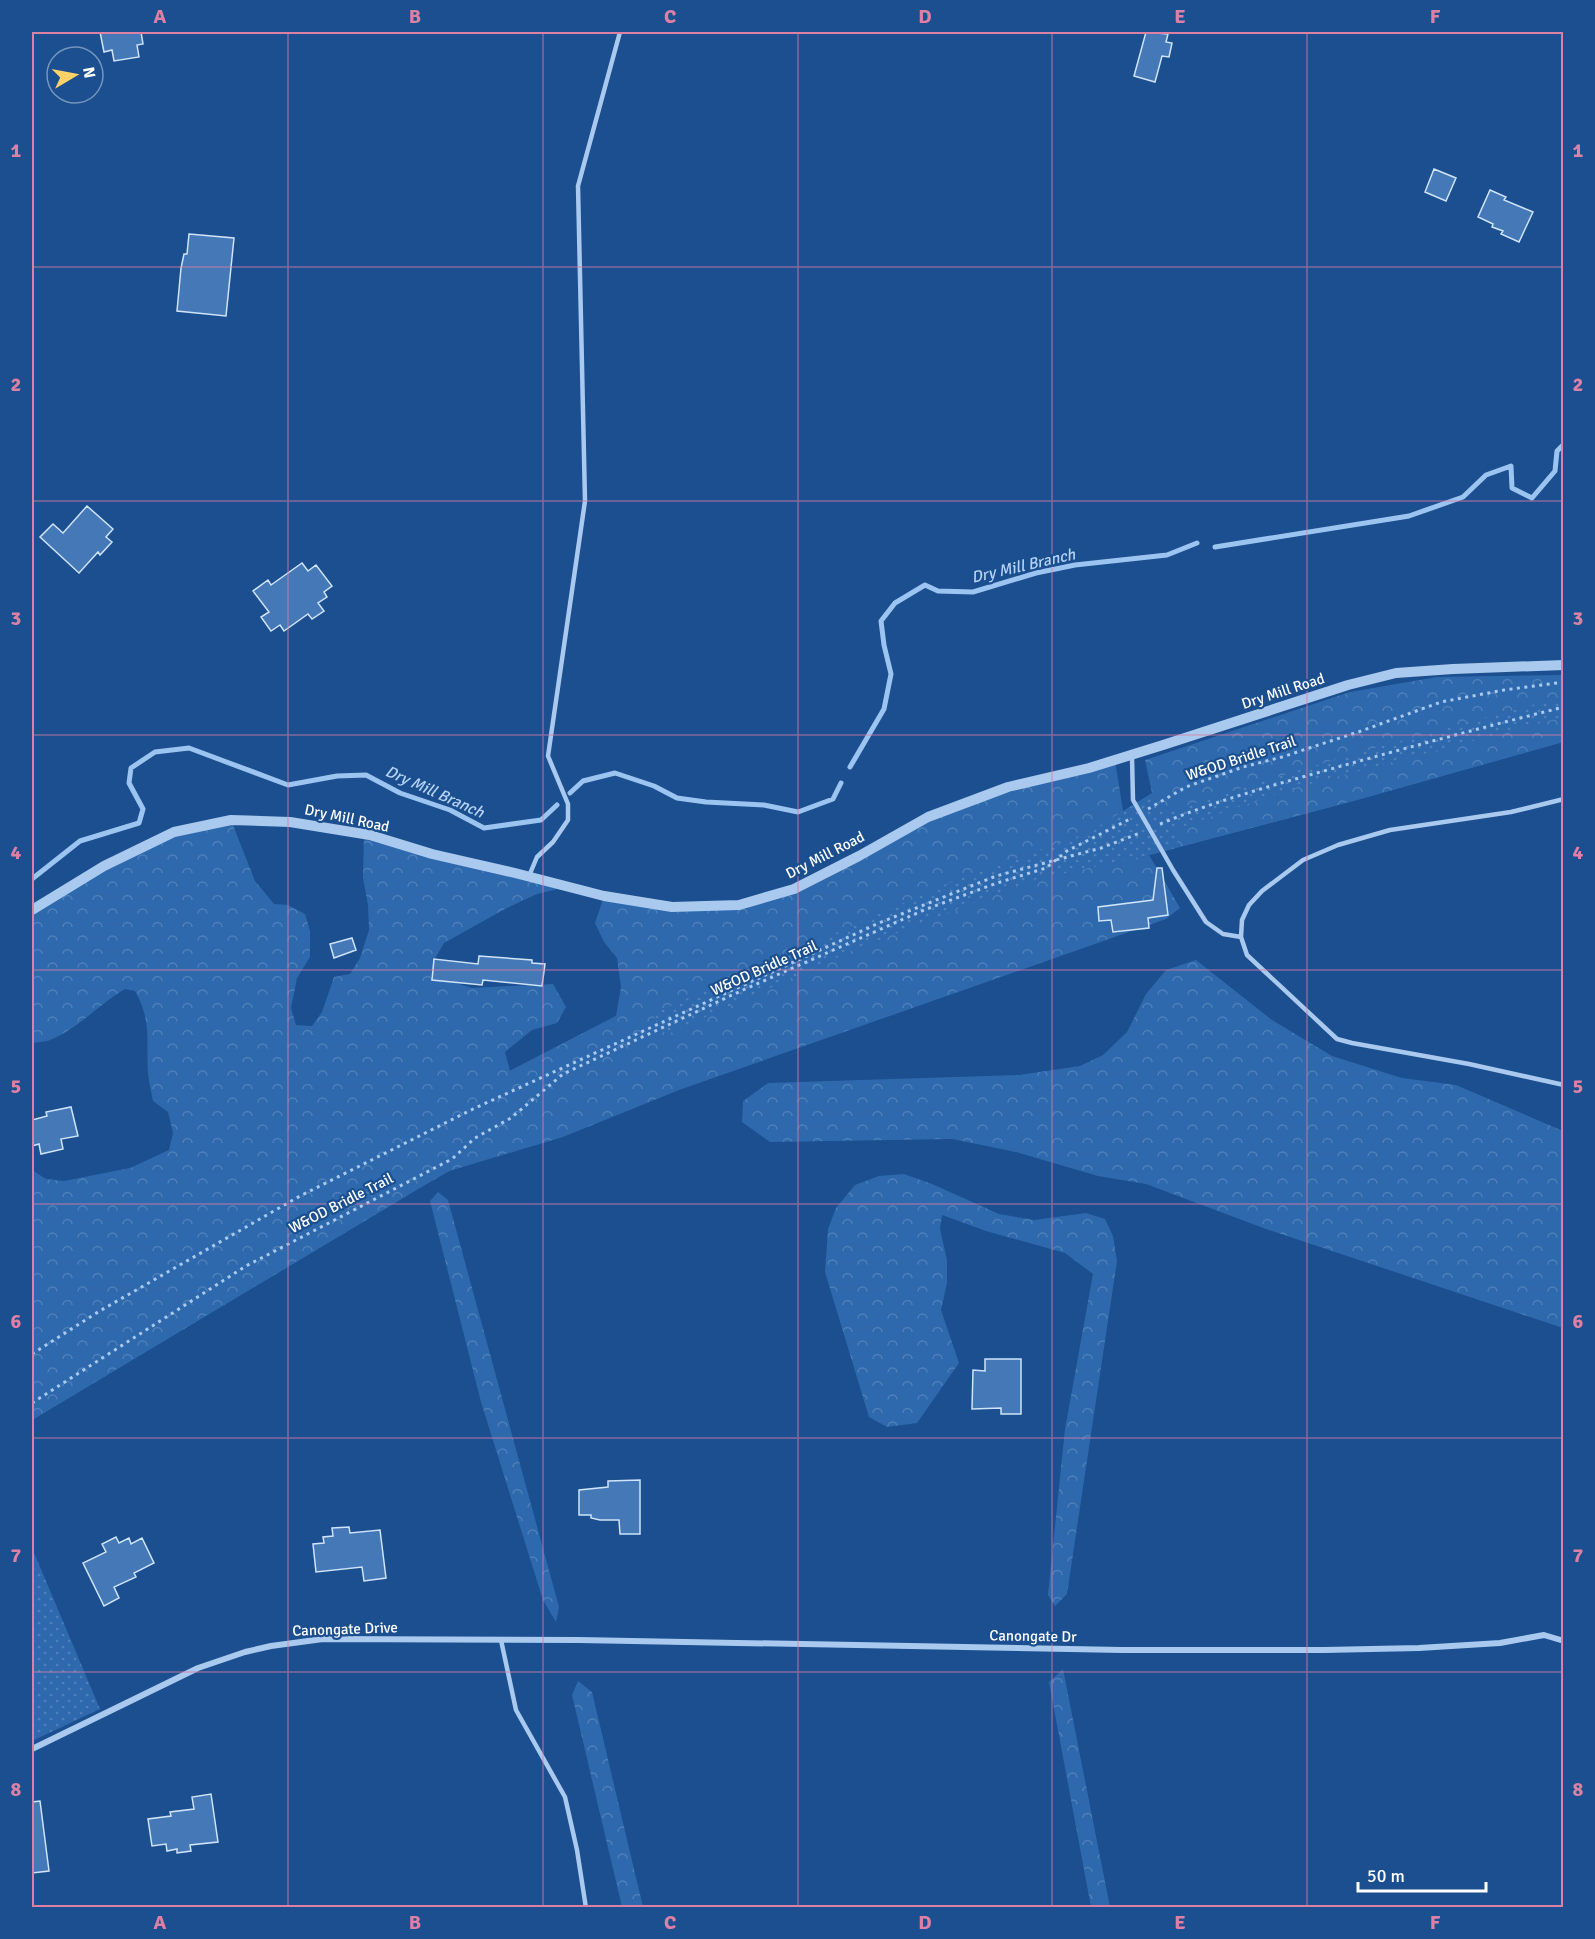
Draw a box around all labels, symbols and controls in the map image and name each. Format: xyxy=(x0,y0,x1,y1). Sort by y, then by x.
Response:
text: A xyxy=(154,4,167,29)
text: B xyxy=(409,4,421,29)
text: C xyxy=(664,4,676,29)
text: D xyxy=(918,4,932,29)
text: E xyxy=(1174,4,1186,29)
text: F xyxy=(1430,4,1441,29)
north arrow xyxy=(45,45,105,105)
text: N xyxy=(78,65,100,80)
text: 1 xyxy=(11,138,22,163)
text: 1 xyxy=(1573,138,1584,163)
text: 2 xyxy=(11,372,21,397)
text: 2 xyxy=(1573,372,1583,397)
water label: Dry Mill Branch xyxy=(969,544,1078,588)
text: 3 xyxy=(11,606,21,631)
text: 3 xyxy=(1573,606,1583,631)
street label: Dry Mill Road xyxy=(1239,669,1327,713)
street label: W&OD Bridle Trail xyxy=(1184,732,1298,784)
water label: Dry Mill Branch xyxy=(382,761,488,823)
street label: Dry Mill Road xyxy=(303,800,391,836)
street label: Dry Mill Road xyxy=(783,827,868,883)
text: 4 xyxy=(11,840,22,865)
text: 4 xyxy=(1573,840,1584,865)
street label: W&OD Bridle Trail xyxy=(708,936,820,1000)
text: 5 xyxy=(11,1074,21,1099)
text: 5 xyxy=(1573,1074,1583,1099)
street label: W&OD Bridle Trail xyxy=(286,1169,396,1237)
text: 6 xyxy=(11,1309,22,1334)
text: 6 xyxy=(1573,1309,1584,1334)
text: 7 xyxy=(11,1543,22,1568)
text: 7 xyxy=(1573,1543,1584,1568)
street label: Canongate Drive xyxy=(292,1618,398,1640)
street label: Canongate Dr xyxy=(989,1626,1077,1646)
text: 8 xyxy=(11,1777,22,1802)
text: 8 xyxy=(1573,1777,1584,1802)
scale bar xyxy=(1358,1855,1486,1893)
text: 50 m xyxy=(1367,1865,1405,1887)
text: A xyxy=(154,1910,167,1935)
text: B xyxy=(409,1910,421,1935)
text: C xyxy=(664,1910,676,1935)
text: D xyxy=(918,1910,932,1935)
text: E xyxy=(1174,1910,1186,1935)
text: F xyxy=(1430,1910,1441,1935)

